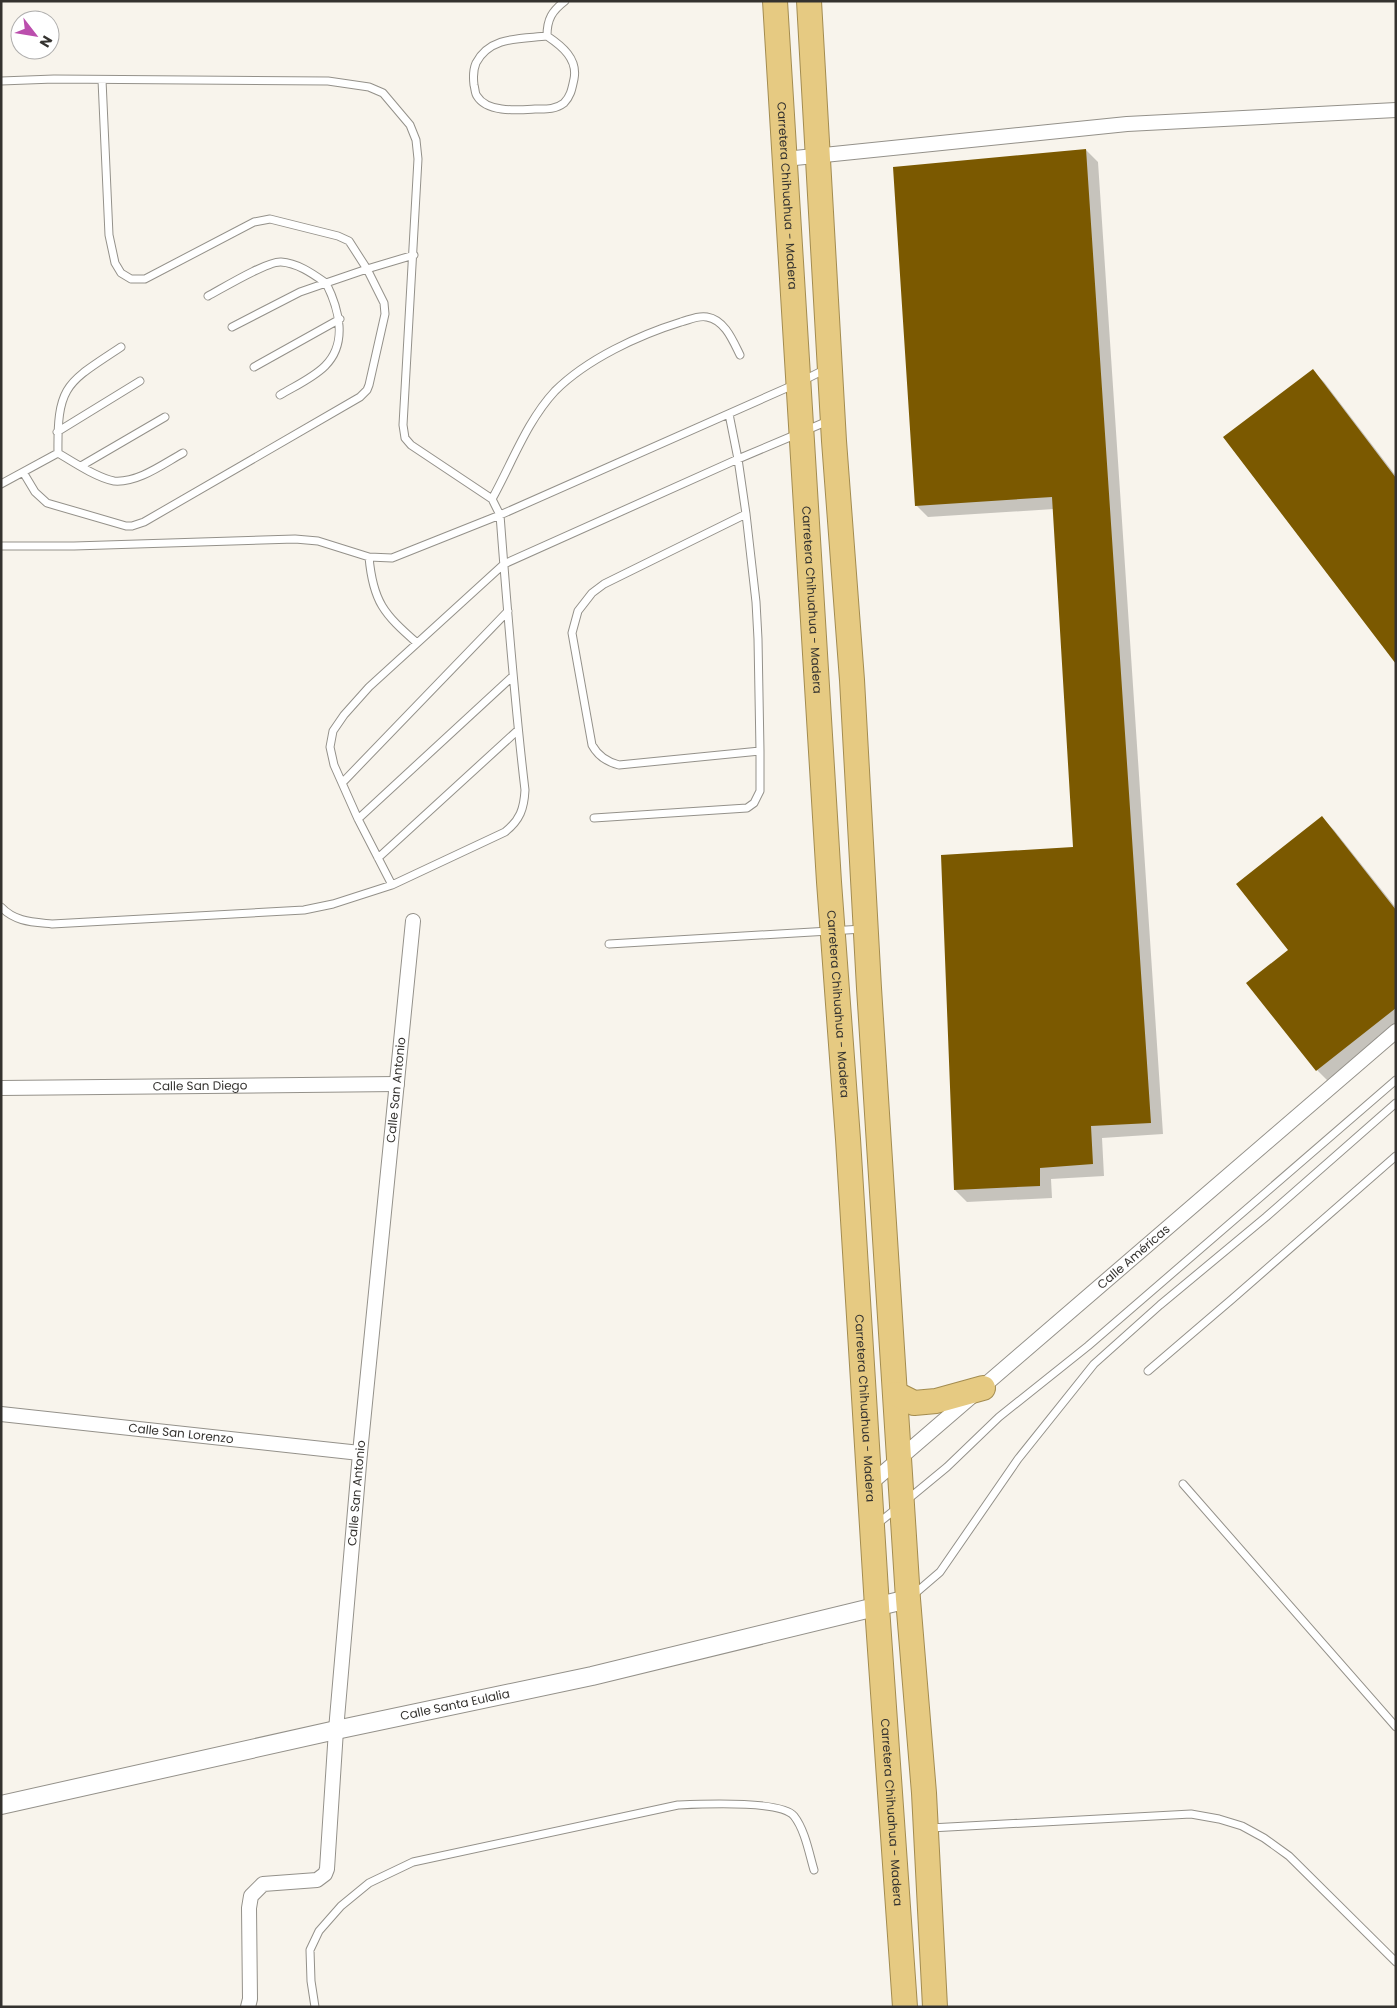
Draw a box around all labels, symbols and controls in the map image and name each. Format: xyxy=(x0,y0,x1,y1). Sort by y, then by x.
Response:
north arrow xyxy=(10,10,60,60)
text: N xyxy=(35,32,57,51)
street label: Carretera Chihuahua - Madera xyxy=(773,101,802,290)
street label: Carretera Chihuahua - Madera xyxy=(798,505,826,694)
street label: Carretera Chihuahua - Madera xyxy=(823,910,854,1098)
street label: Calle San Antonio xyxy=(382,1036,409,1144)
street label: Calle San Diego xyxy=(153,1077,248,1094)
street label: Calle Américas xyxy=(1093,1220,1173,1293)
street label: Carretera Chihuahua - Madera xyxy=(851,1314,879,1502)
street label: Calle San Lorenzo xyxy=(128,1419,235,1447)
street label: Calle San Antonio xyxy=(343,1439,369,1547)
street label: Calle Santa Eulalia xyxy=(399,1685,511,1724)
street label: Carretera Chihuahua - Madera xyxy=(877,1718,907,1907)

